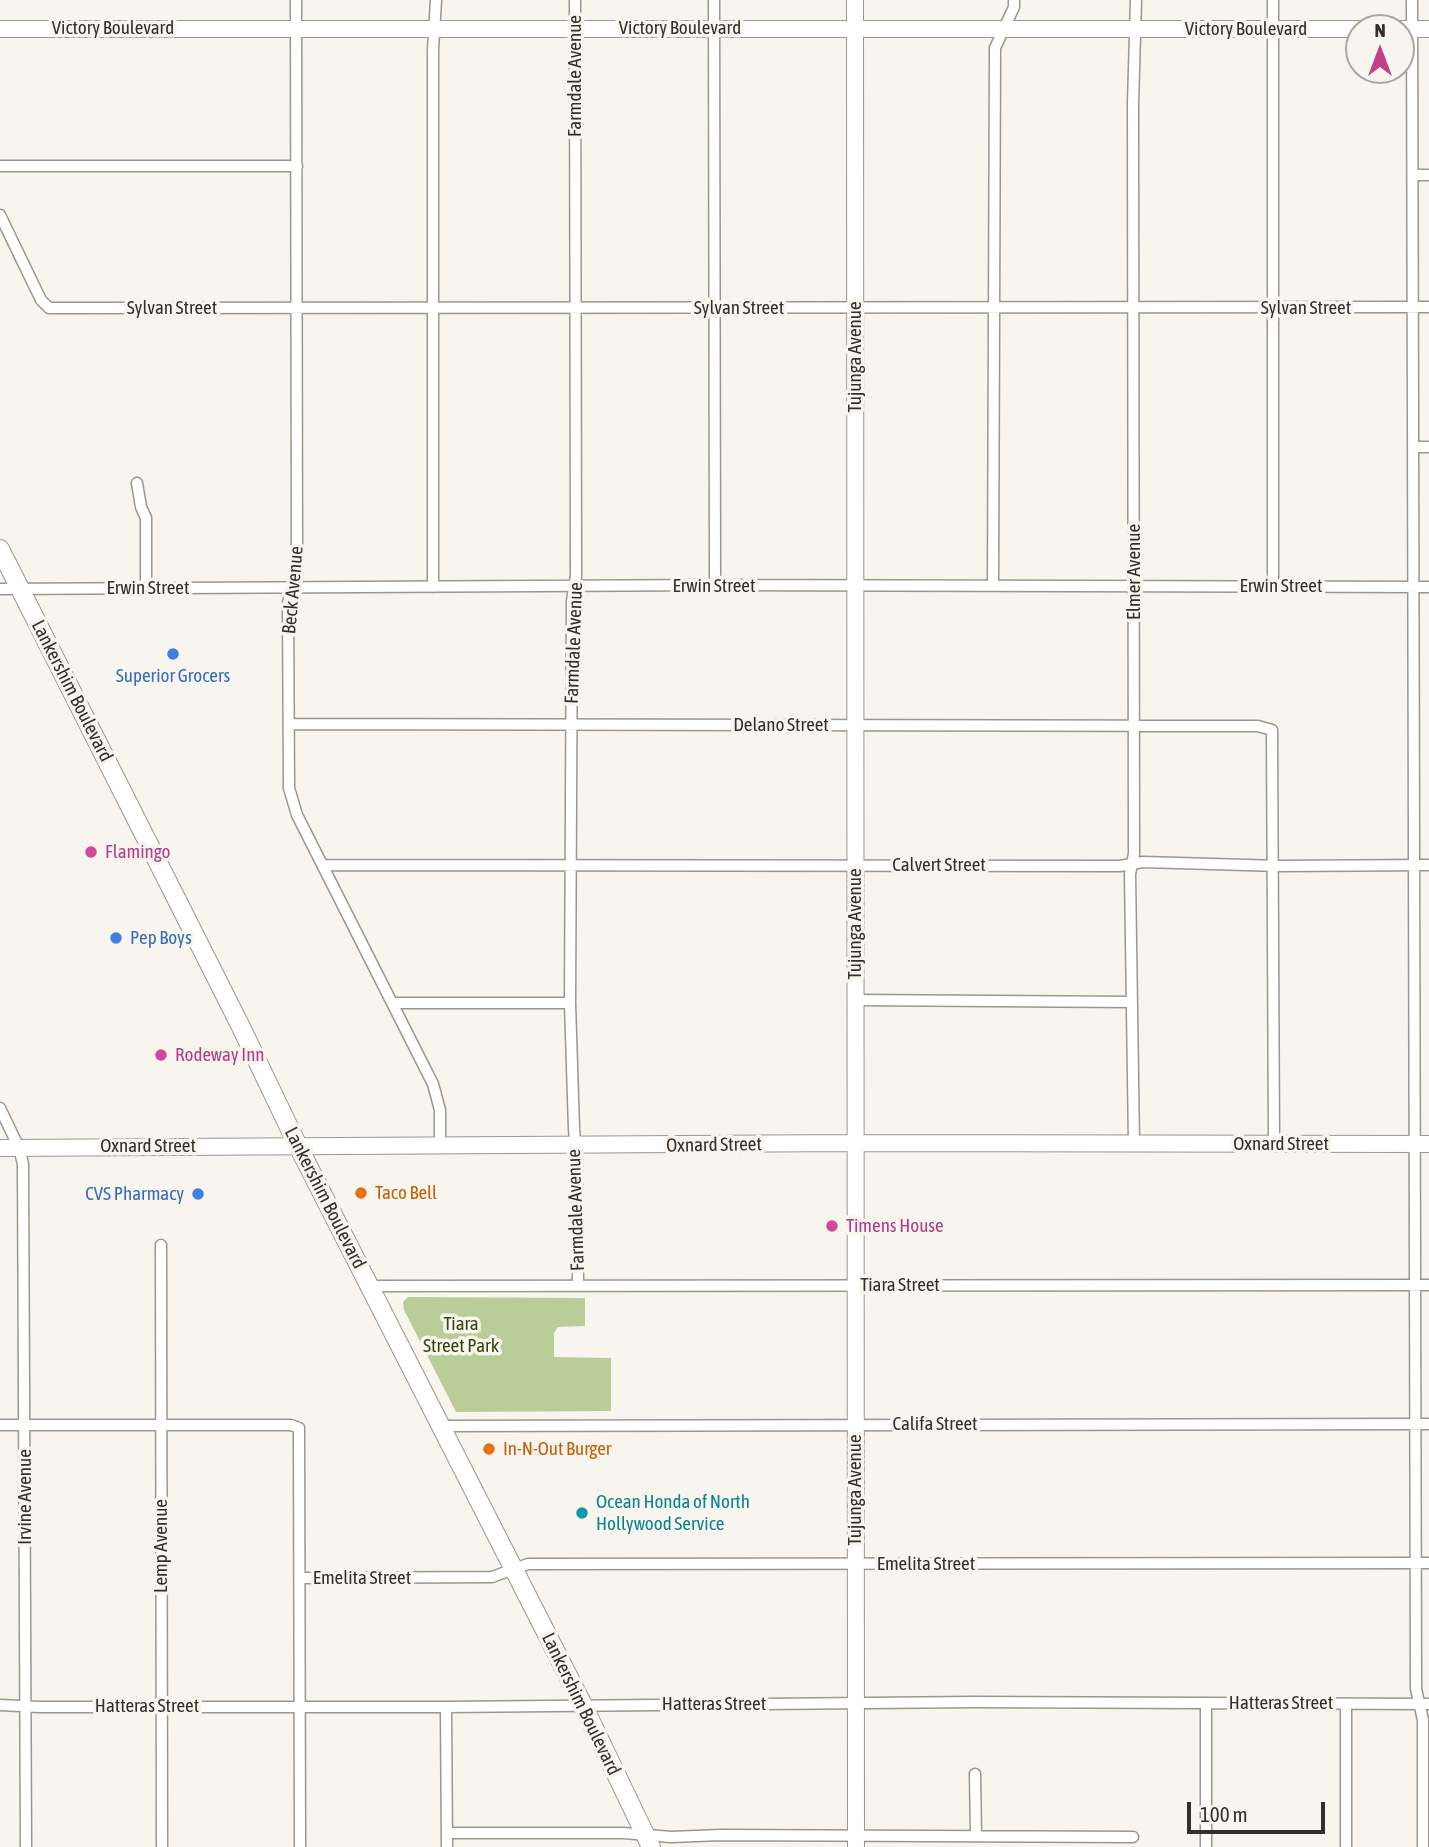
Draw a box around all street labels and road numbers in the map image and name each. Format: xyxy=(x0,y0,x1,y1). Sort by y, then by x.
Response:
street label: Farmdale Avenue xyxy=(564,15,586,137)
street label: Victory Boulevard xyxy=(52,17,174,39)
street label: Victory Boulevard xyxy=(619,17,741,39)
street label: Victory Boulevard xyxy=(1185,18,1307,40)
street label: Sylvan Street xyxy=(127,297,217,319)
street label: Sylvan Street xyxy=(694,297,784,319)
street label: Sylvan Street xyxy=(1261,297,1351,319)
street label: Tujunga Avenue xyxy=(844,301,866,413)
street label: Elmer Avenue xyxy=(1123,524,1145,620)
street label: Beck Avenue xyxy=(278,545,308,635)
street label: Erwin Street xyxy=(673,575,755,597)
street label: Erwin Street xyxy=(1240,575,1322,597)
street label: Erwin Street xyxy=(107,577,189,599)
street label: Farmdale Avenue xyxy=(560,582,588,704)
street label: Lankershim Boulevard xyxy=(27,616,117,766)
street label: Delano Street xyxy=(733,714,829,736)
street label: Calvert Street xyxy=(892,854,986,876)
street label: Tujunga Avenue xyxy=(844,868,866,980)
street label: Lankershim Boulevard xyxy=(280,1123,370,1273)
street label: Oxnard Street xyxy=(666,1133,762,1157)
street label: Oxnard Street xyxy=(1233,1133,1329,1155)
street label: Oxnard Street xyxy=(100,1135,196,1157)
street label: Farmdale Avenue xyxy=(562,1149,590,1271)
street label: Tiara Street xyxy=(860,1274,940,1296)
street label: Califa Street xyxy=(892,1413,978,1435)
street label: Tujunga Avenue xyxy=(844,1434,866,1546)
street label: Irvine Avenue xyxy=(14,1449,36,1545)
street label: Lemp Avenue xyxy=(150,1499,172,1593)
street label: Emelita Street xyxy=(877,1553,975,1575)
street label: Emelita Street xyxy=(313,1567,411,1589)
street label: Lankershim Boulevard xyxy=(537,1629,625,1779)
street label: Hatteras Street xyxy=(1229,1692,1333,1714)
street label: Hatteras Street xyxy=(662,1693,766,1715)
street label: Hatteras Street xyxy=(95,1695,199,1717)

